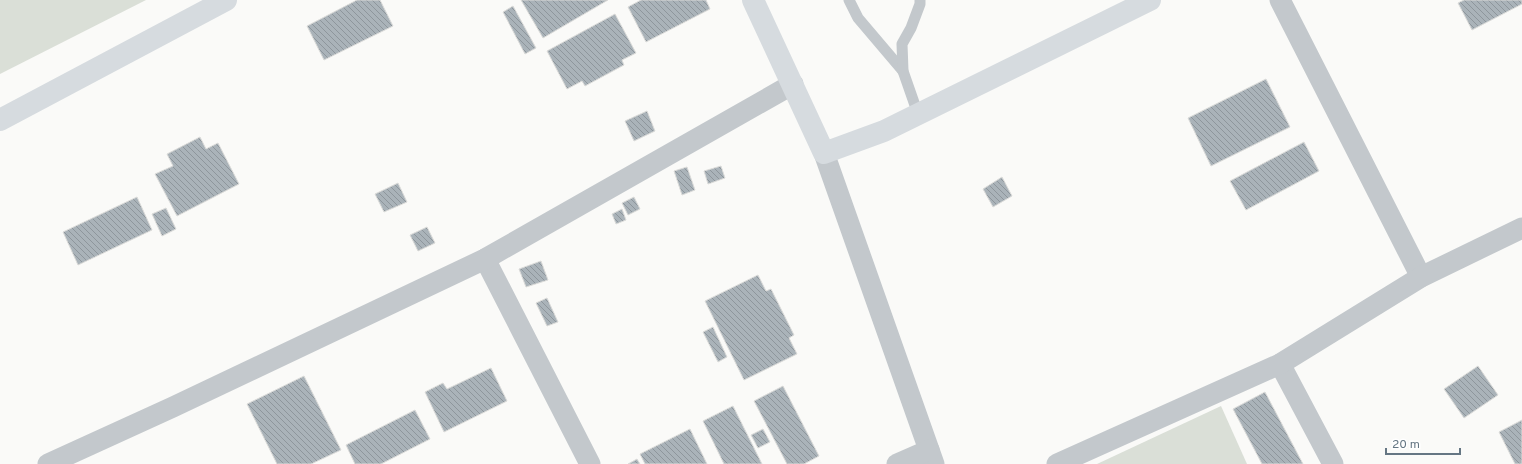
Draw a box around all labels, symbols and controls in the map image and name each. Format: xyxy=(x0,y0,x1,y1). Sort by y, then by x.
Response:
scale bar xyxy=(1386,430,1460,456)
text: 20 m xyxy=(1392,437,1420,453)

